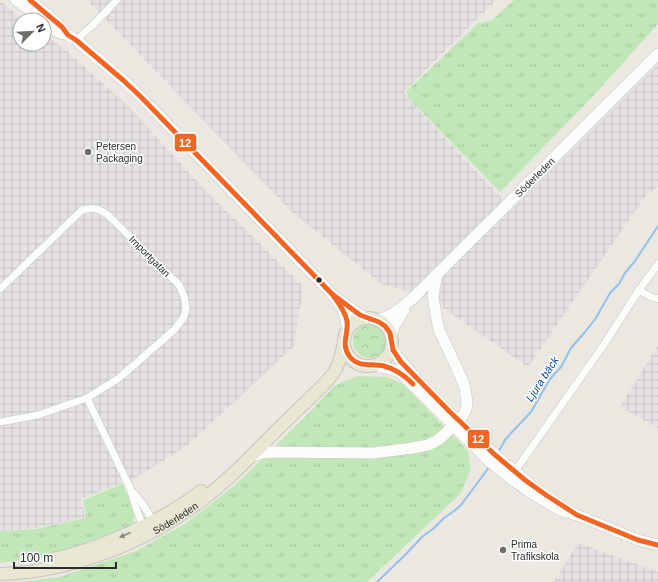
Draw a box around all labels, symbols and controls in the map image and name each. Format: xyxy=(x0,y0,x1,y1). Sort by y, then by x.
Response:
north arrow xyxy=(12,12,52,52)
text: N xyxy=(34,22,48,34)
line badge: 12 xyxy=(174,133,197,152)
text: 12 xyxy=(179,137,191,149)
place label: Petersen Packaging xyxy=(96,141,143,164)
marker: Petersen Packaging xyxy=(83,147,93,157)
street label: Söderleden xyxy=(513,156,557,199)
street label: Importgatan xyxy=(127,234,172,279)
unlabelled marker xyxy=(314,275,324,285)
water label: Ljura bäck xyxy=(523,354,561,404)
line badge: 12 xyxy=(467,429,490,449)
text: 12 xyxy=(472,433,484,445)
street label: Söderleden xyxy=(151,500,200,537)
one-way arrow xyxy=(118,532,130,538)
place label: Prima Trafikskola xyxy=(511,539,559,562)
scale bar xyxy=(14,544,116,570)
marker: Prima Trafikskola xyxy=(498,545,508,555)
text: 100 m xyxy=(20,551,53,565)

